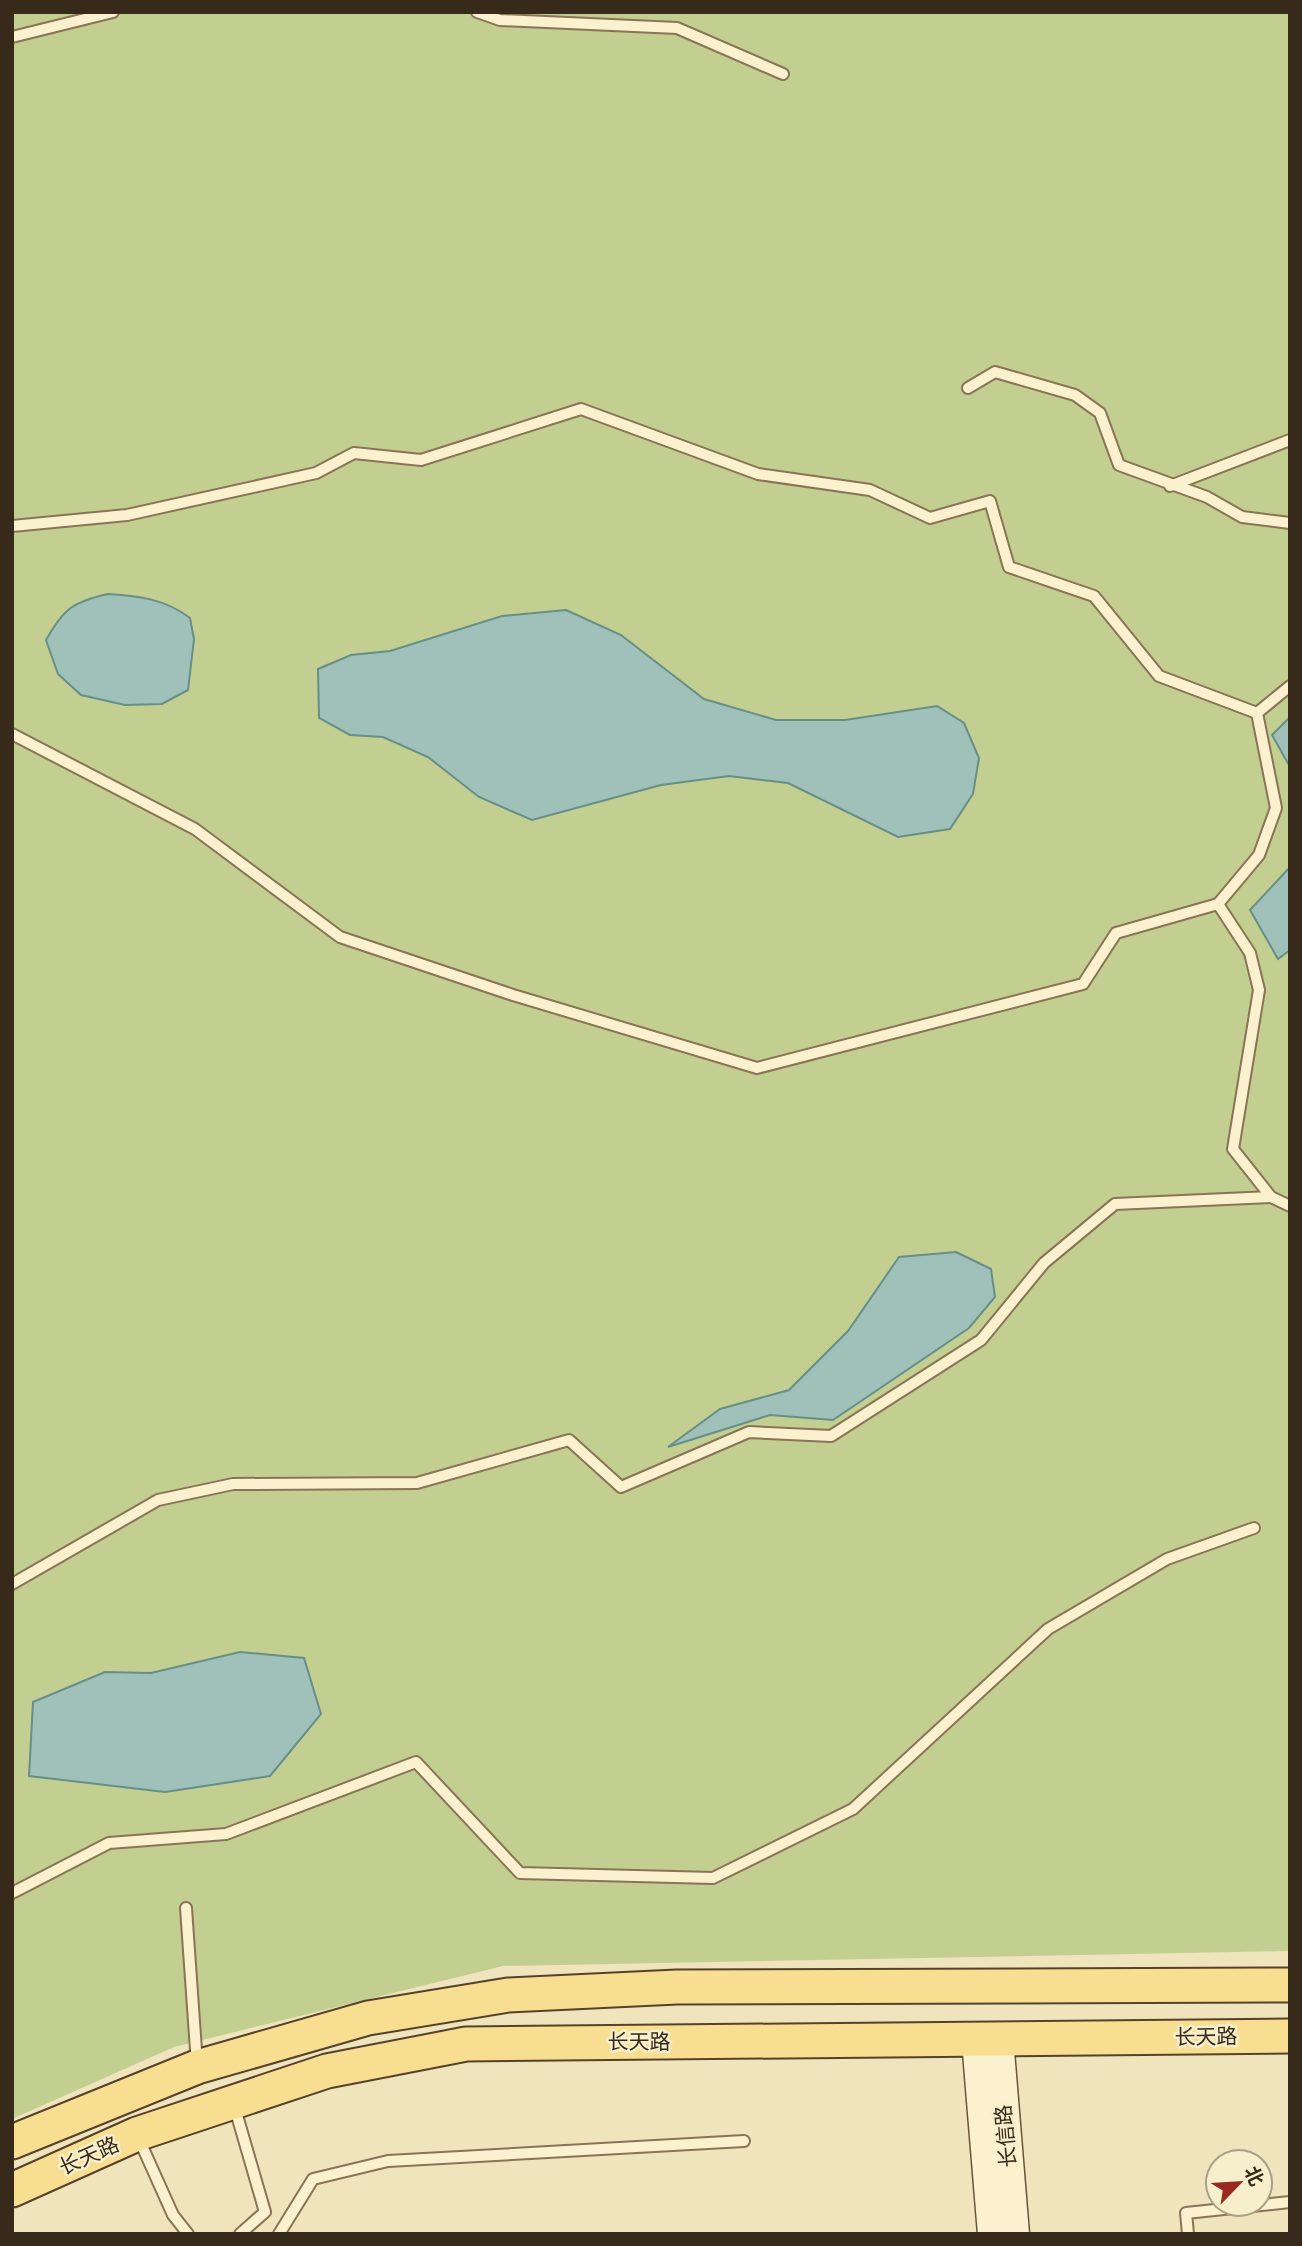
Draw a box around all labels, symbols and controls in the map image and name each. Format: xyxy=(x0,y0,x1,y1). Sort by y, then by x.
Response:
street label: 长天路 xyxy=(1174,2019,1238,2051)
street label: 长天路 xyxy=(608,2025,671,2055)
street label: 长信路 xyxy=(986,2103,1022,2169)
street label: 长天路 xyxy=(53,2128,123,2181)
north arrow xyxy=(1204,2148,1274,2218)
text: 北 xyxy=(1240,2161,1272,2190)

